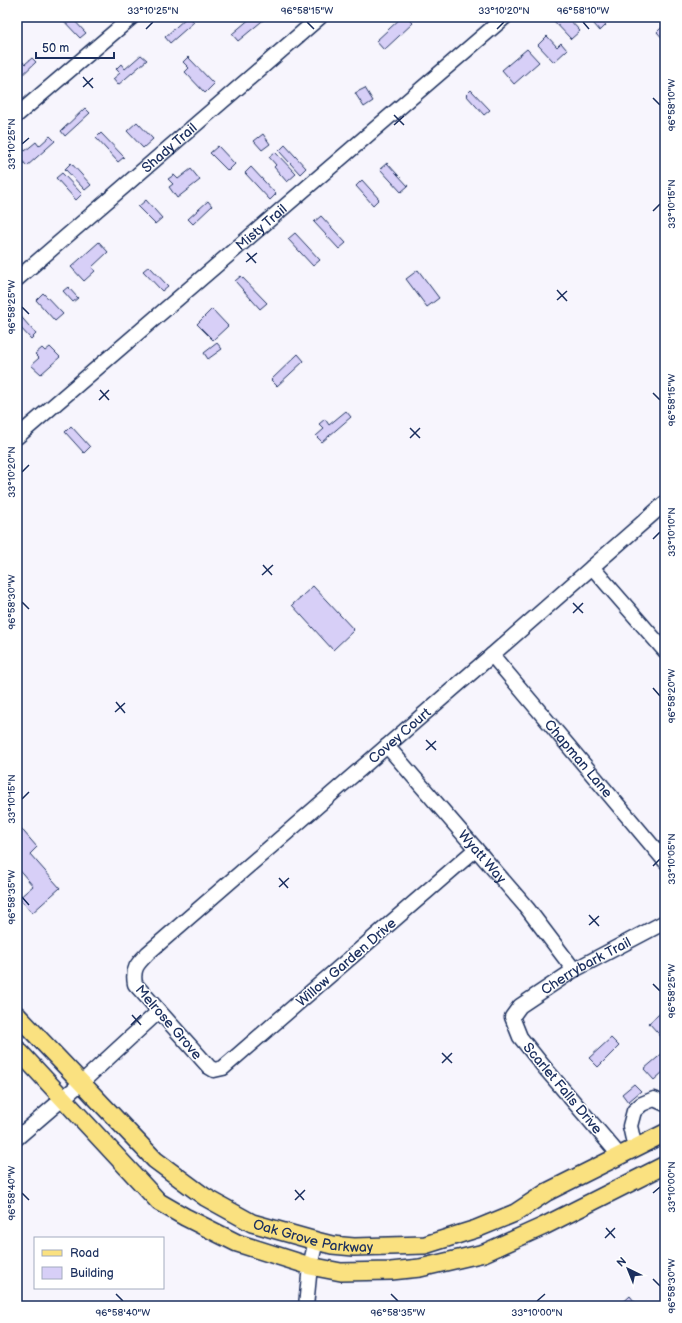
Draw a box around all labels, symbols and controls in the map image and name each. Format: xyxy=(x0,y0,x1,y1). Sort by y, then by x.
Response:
text: 33°10'25"N xyxy=(127,5,179,17)
text: 96°58'15"W xyxy=(281,5,333,17)
text: 33°10'20"N xyxy=(478,5,530,17)
text: 96°58'10"W xyxy=(557,5,609,17)
scale bar xyxy=(36,34,114,60)
text: 50 m xyxy=(42,41,69,56)
text: 96°58'10"W xyxy=(666,79,678,131)
text: 33°10'25"N xyxy=(6,118,18,170)
street label: Shady Trail xyxy=(138,119,201,177)
text: 33°10'15"N xyxy=(666,179,678,229)
street label: Misty Trail xyxy=(232,201,291,254)
text: 96°58'25"W xyxy=(6,280,18,334)
text: 96°58'15"W xyxy=(666,374,678,426)
text: 33°10'20"N xyxy=(6,446,18,498)
text: 33°10'10"N xyxy=(666,507,678,557)
text: 96°58'30"W xyxy=(6,575,18,629)
text: 96°58'20"W xyxy=(666,669,678,723)
street label: Covey Court xyxy=(365,704,435,767)
street label: Chapman Lane xyxy=(541,716,616,801)
text: 33°10'15"N xyxy=(6,774,18,824)
street label: Wyatt Way xyxy=(455,827,510,887)
text: 33°10'05"N xyxy=(666,833,678,885)
text: 96°58'35"W xyxy=(6,870,18,924)
street label: Willow Garden Drive xyxy=(293,914,400,1010)
street label: Cherrybark Trail xyxy=(538,933,634,999)
text: 96°58'25"W xyxy=(666,964,678,1018)
street label: Melrose Grove xyxy=(132,982,206,1063)
street label: Scarlet Falls Drive xyxy=(519,1039,606,1137)
text: 33°10'00"N xyxy=(666,1161,678,1213)
text: 96°58'40"W xyxy=(6,1166,18,1220)
street label: Oak Grove Parkway xyxy=(251,1216,374,1256)
legend xyxy=(34,1237,164,1289)
text: Road xyxy=(70,1246,99,1261)
north arrow xyxy=(608,1249,648,1289)
text: N xyxy=(614,1254,629,1270)
text: 96°58'30"W xyxy=(666,1259,678,1313)
text: Building xyxy=(70,1266,114,1281)
text: 96°58'40"W xyxy=(96,1307,150,1319)
text: 96°58'35"W xyxy=(371,1307,425,1319)
text: 33°10'00"N xyxy=(511,1307,563,1319)

